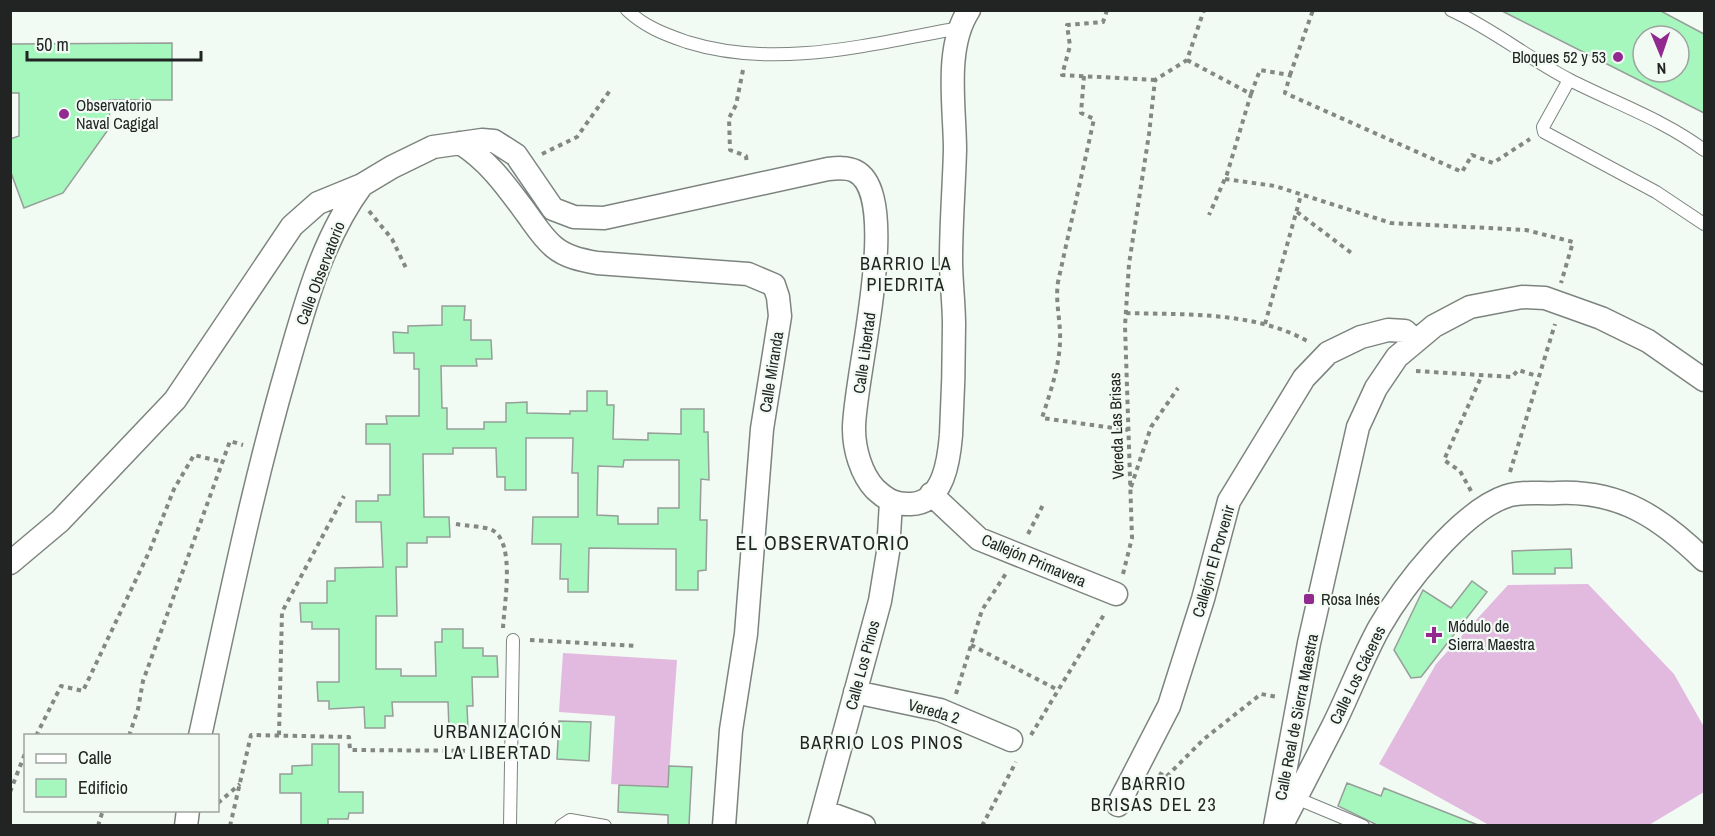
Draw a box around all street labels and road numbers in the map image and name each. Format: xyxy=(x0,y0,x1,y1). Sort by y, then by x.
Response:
street label: Calle Observatorio xyxy=(290,218,350,328)
street label: Calle Libertad xyxy=(847,311,881,395)
street label: Calle Miranda xyxy=(754,329,788,414)
street label: Vereda Las Brisas xyxy=(1103,372,1129,480)
street label: Callejón El Porvenir xyxy=(1186,502,1240,620)
street label: Callejón Primavera xyxy=(978,528,1090,592)
street label: Calle Los Pinos xyxy=(839,618,885,712)
street label: Calle Los Cáceres xyxy=(1324,622,1390,728)
street label: Calle Real de Sierra Maestra xyxy=(1269,631,1323,802)
street label: Vereda 2 xyxy=(906,693,962,729)

